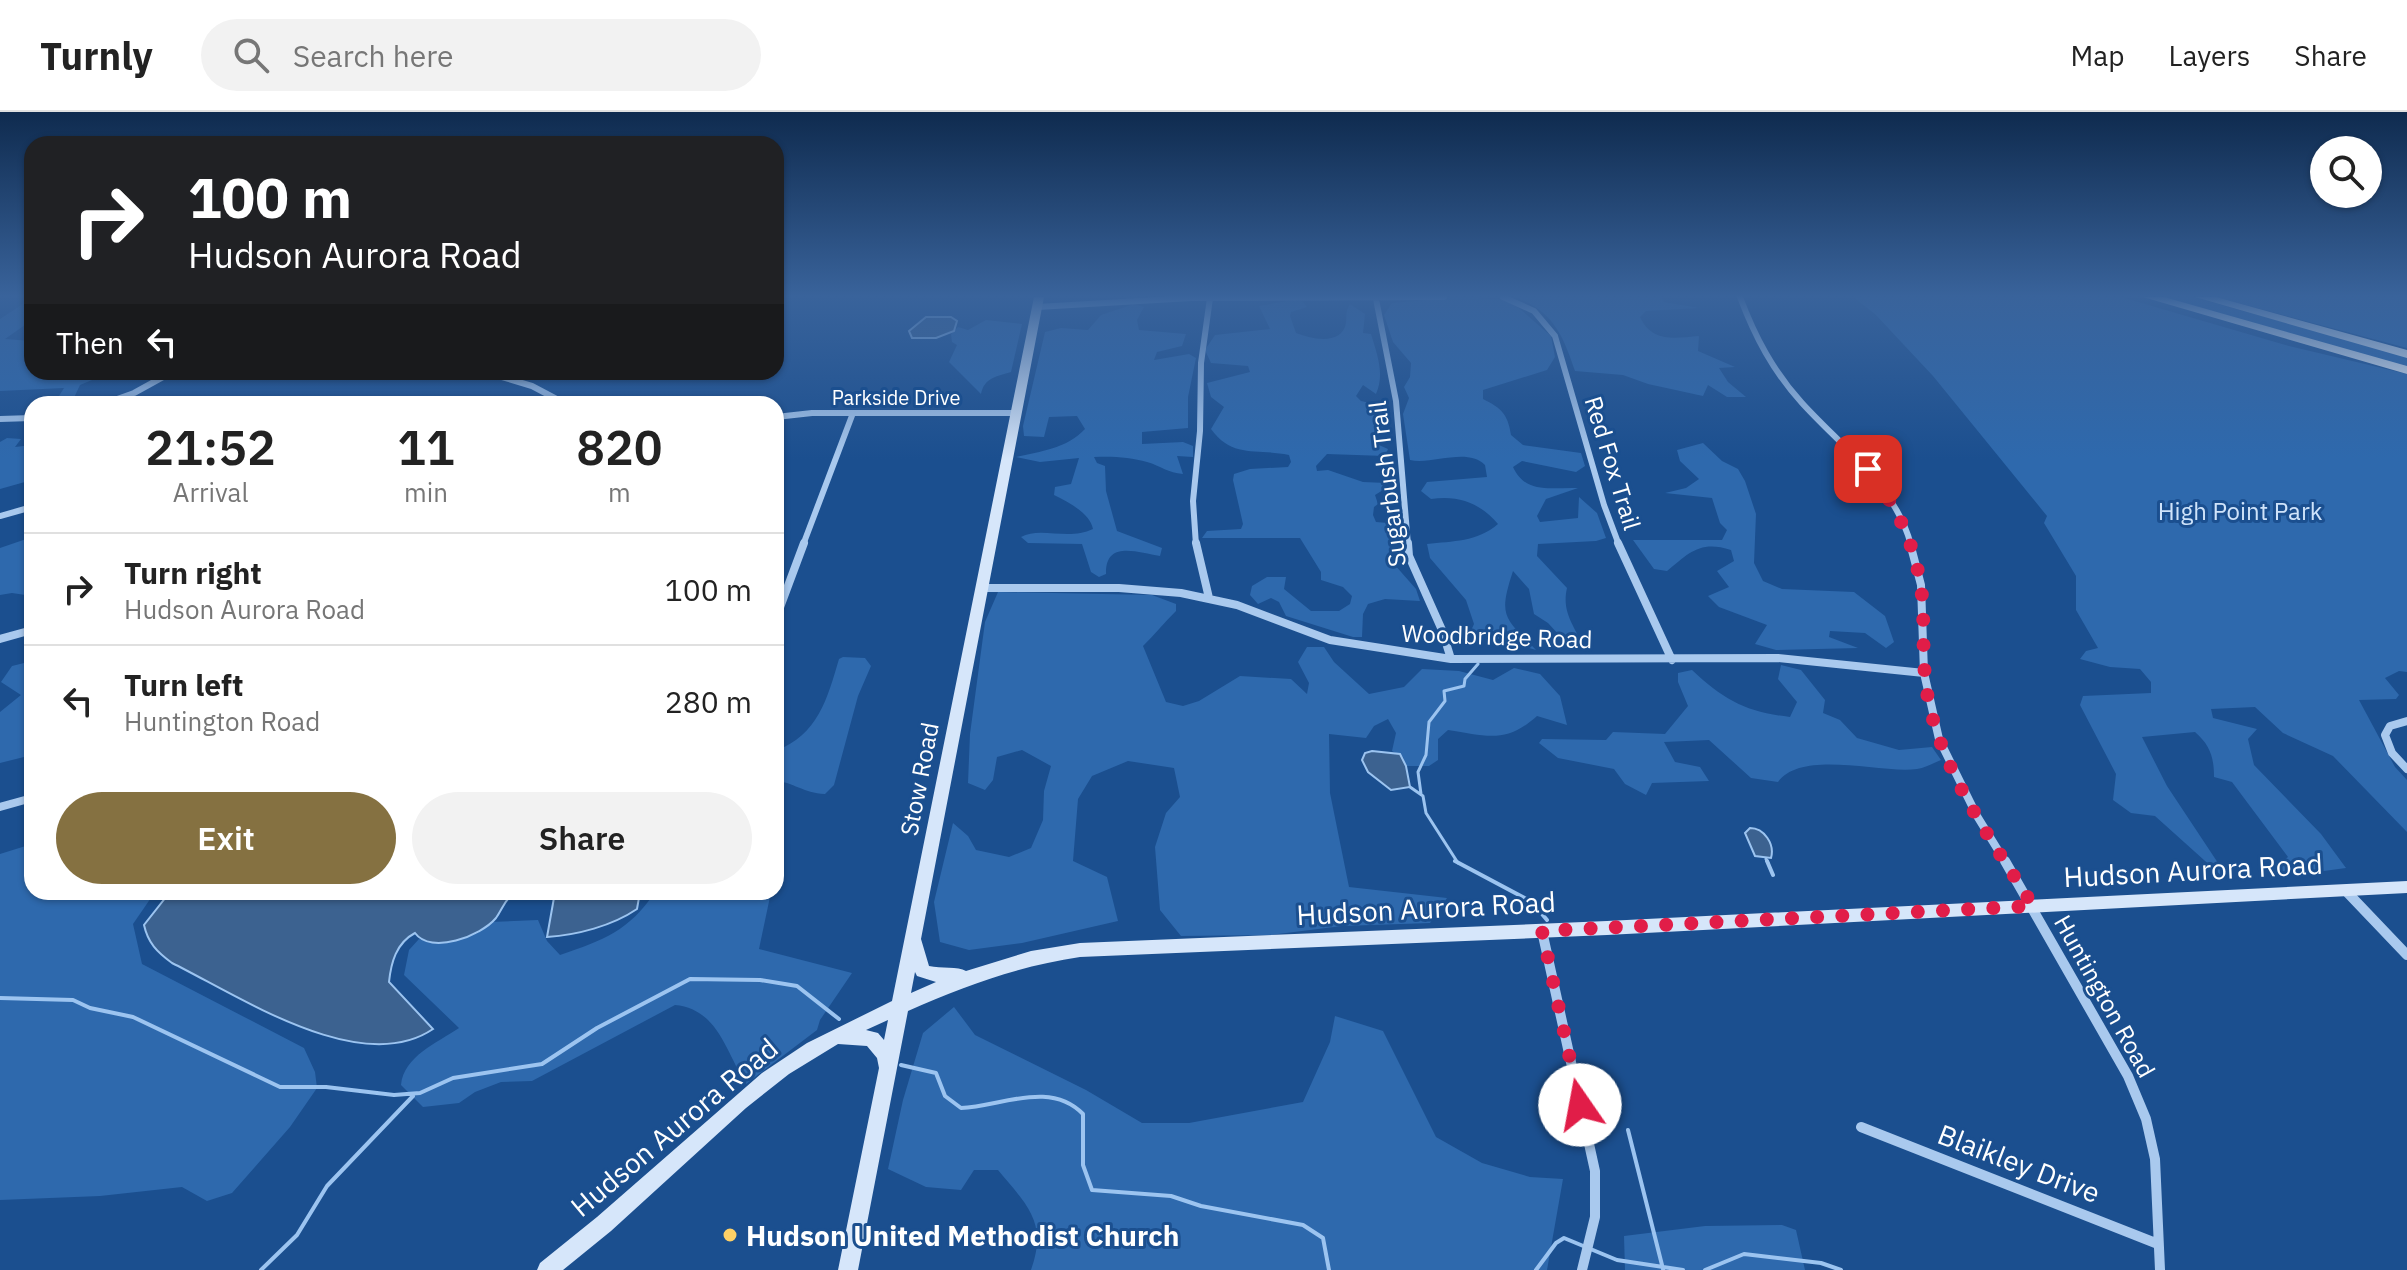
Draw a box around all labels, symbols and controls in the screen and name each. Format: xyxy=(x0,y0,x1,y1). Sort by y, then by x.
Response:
search box xyxy=(201,19,761,91)
text: Turnly xyxy=(40,31,153,80)
icon: search xyxy=(229,33,273,77)
text: Search here xyxy=(293,36,454,75)
text: Map xyxy=(2070,37,2124,74)
text: Layers xyxy=(2168,37,2250,74)
text: Share xyxy=(2294,37,2367,74)
map controls xyxy=(2310,136,2382,208)
button: search xyxy=(2310,136,2382,208)
text: 100 m xyxy=(188,161,352,233)
icon: right xyxy=(56,168,160,272)
text: Hudson Aurora Road xyxy=(188,231,522,278)
icon: left xyxy=(140,320,184,364)
text: Then xyxy=(56,323,124,362)
street label: Parkside Drive xyxy=(832,384,960,411)
street label: Red Fox Trail xyxy=(1577,392,1649,534)
street label: Sugarbush Trail xyxy=(1361,399,1413,569)
text: 21:52 xyxy=(145,416,276,478)
text: 11 xyxy=(397,416,455,478)
text: 820 xyxy=(576,416,663,478)
pin xyxy=(1834,435,1902,503)
icon: arrive xyxy=(1846,447,1890,491)
text: Arrival xyxy=(173,475,249,509)
text: min xyxy=(404,475,448,509)
text: m xyxy=(608,475,631,509)
park label: High Point Park xyxy=(2158,495,2323,527)
text: Turn right xyxy=(124,553,262,592)
icon: right xyxy=(56,567,100,611)
text: 100 m xyxy=(665,570,752,609)
text: Hudson Aurora Road xyxy=(124,592,365,626)
street label: Woodbridge Road xyxy=(1401,617,1593,655)
text: Turn left xyxy=(124,665,243,704)
icon: left xyxy=(56,679,100,723)
text: 280 m xyxy=(665,682,752,721)
text: Huntington Road xyxy=(124,704,320,738)
street label: Stow Road xyxy=(892,720,946,838)
button: Exit xyxy=(56,792,396,884)
button: Share xyxy=(412,792,752,884)
street label: Hudson Aurora Road xyxy=(2062,845,2324,895)
street label: Hudson Aurora Road xyxy=(1295,883,1557,933)
street label: Huntington Road xyxy=(2047,909,2163,1083)
street label: Hudson Aurora Road xyxy=(563,1029,785,1225)
position arrow xyxy=(1538,1063,1622,1147)
street label: Blaikley Drive xyxy=(1933,1115,2105,1211)
place label: Hudson United Methodist Church xyxy=(746,1217,1179,1254)
marker: Hudson United Methodist Church xyxy=(721,1226,739,1244)

